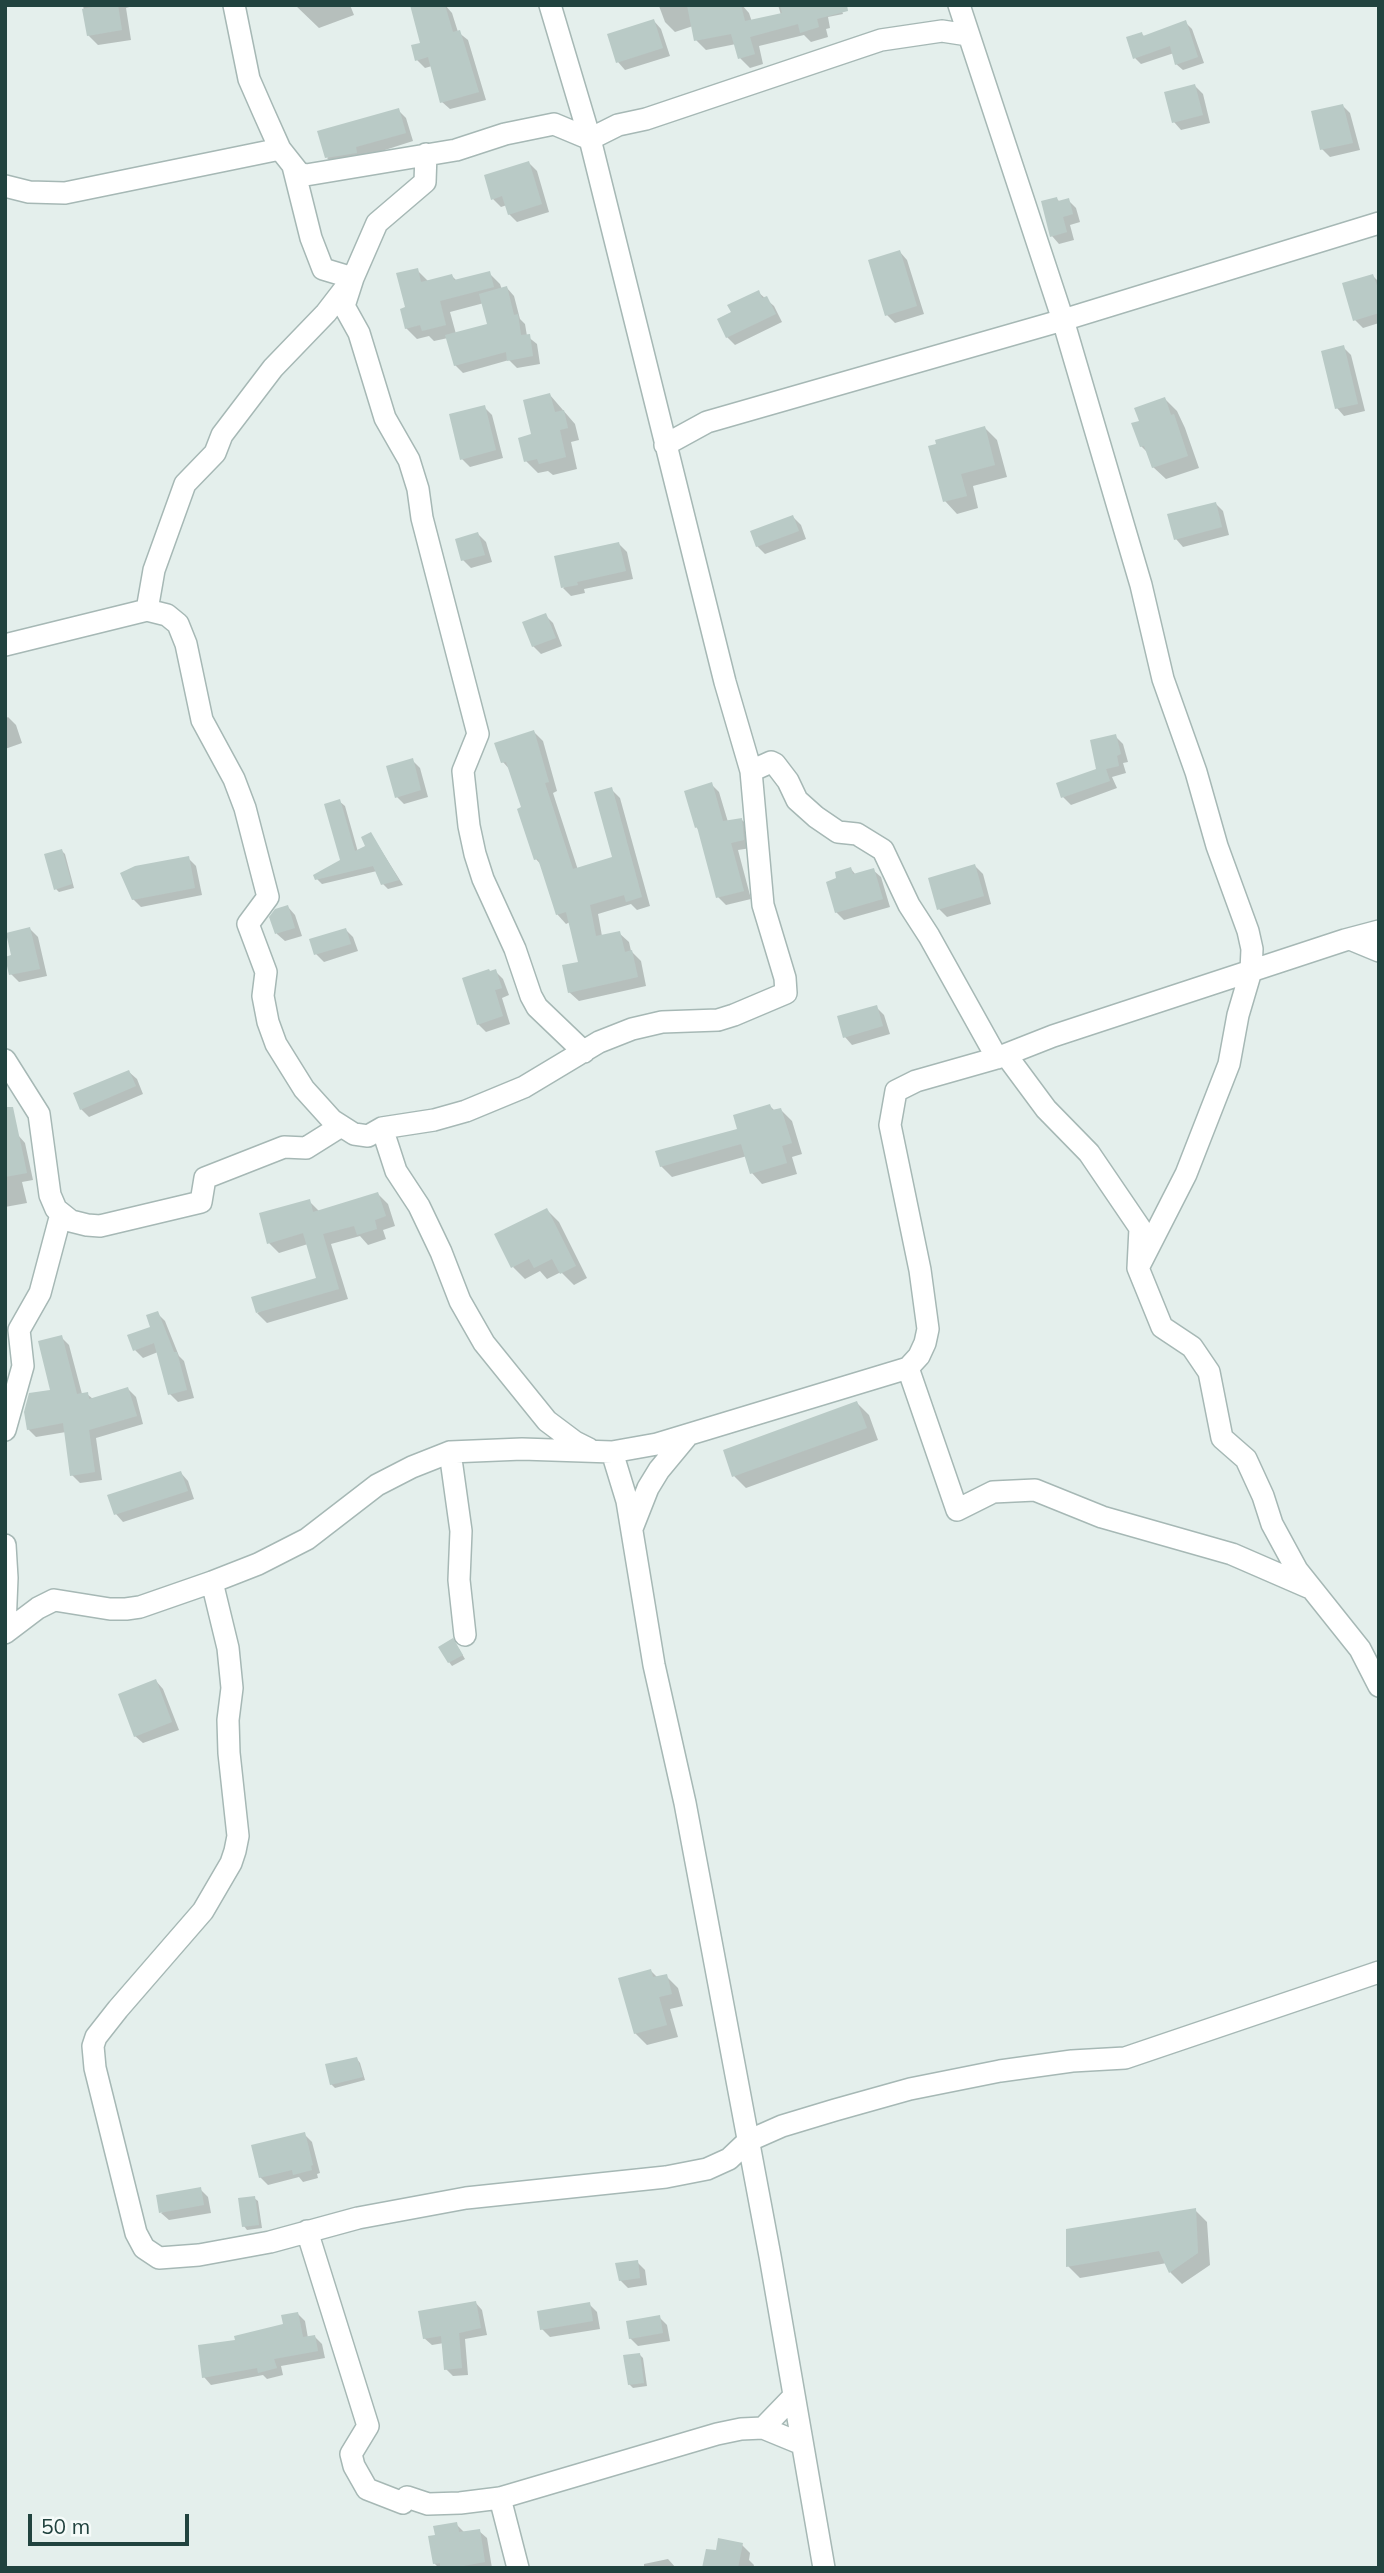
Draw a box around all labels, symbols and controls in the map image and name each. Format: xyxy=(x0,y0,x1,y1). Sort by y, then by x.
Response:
scale bar xyxy=(32,2500,192,2544)
text: 50 m xyxy=(41,2513,90,2539)

